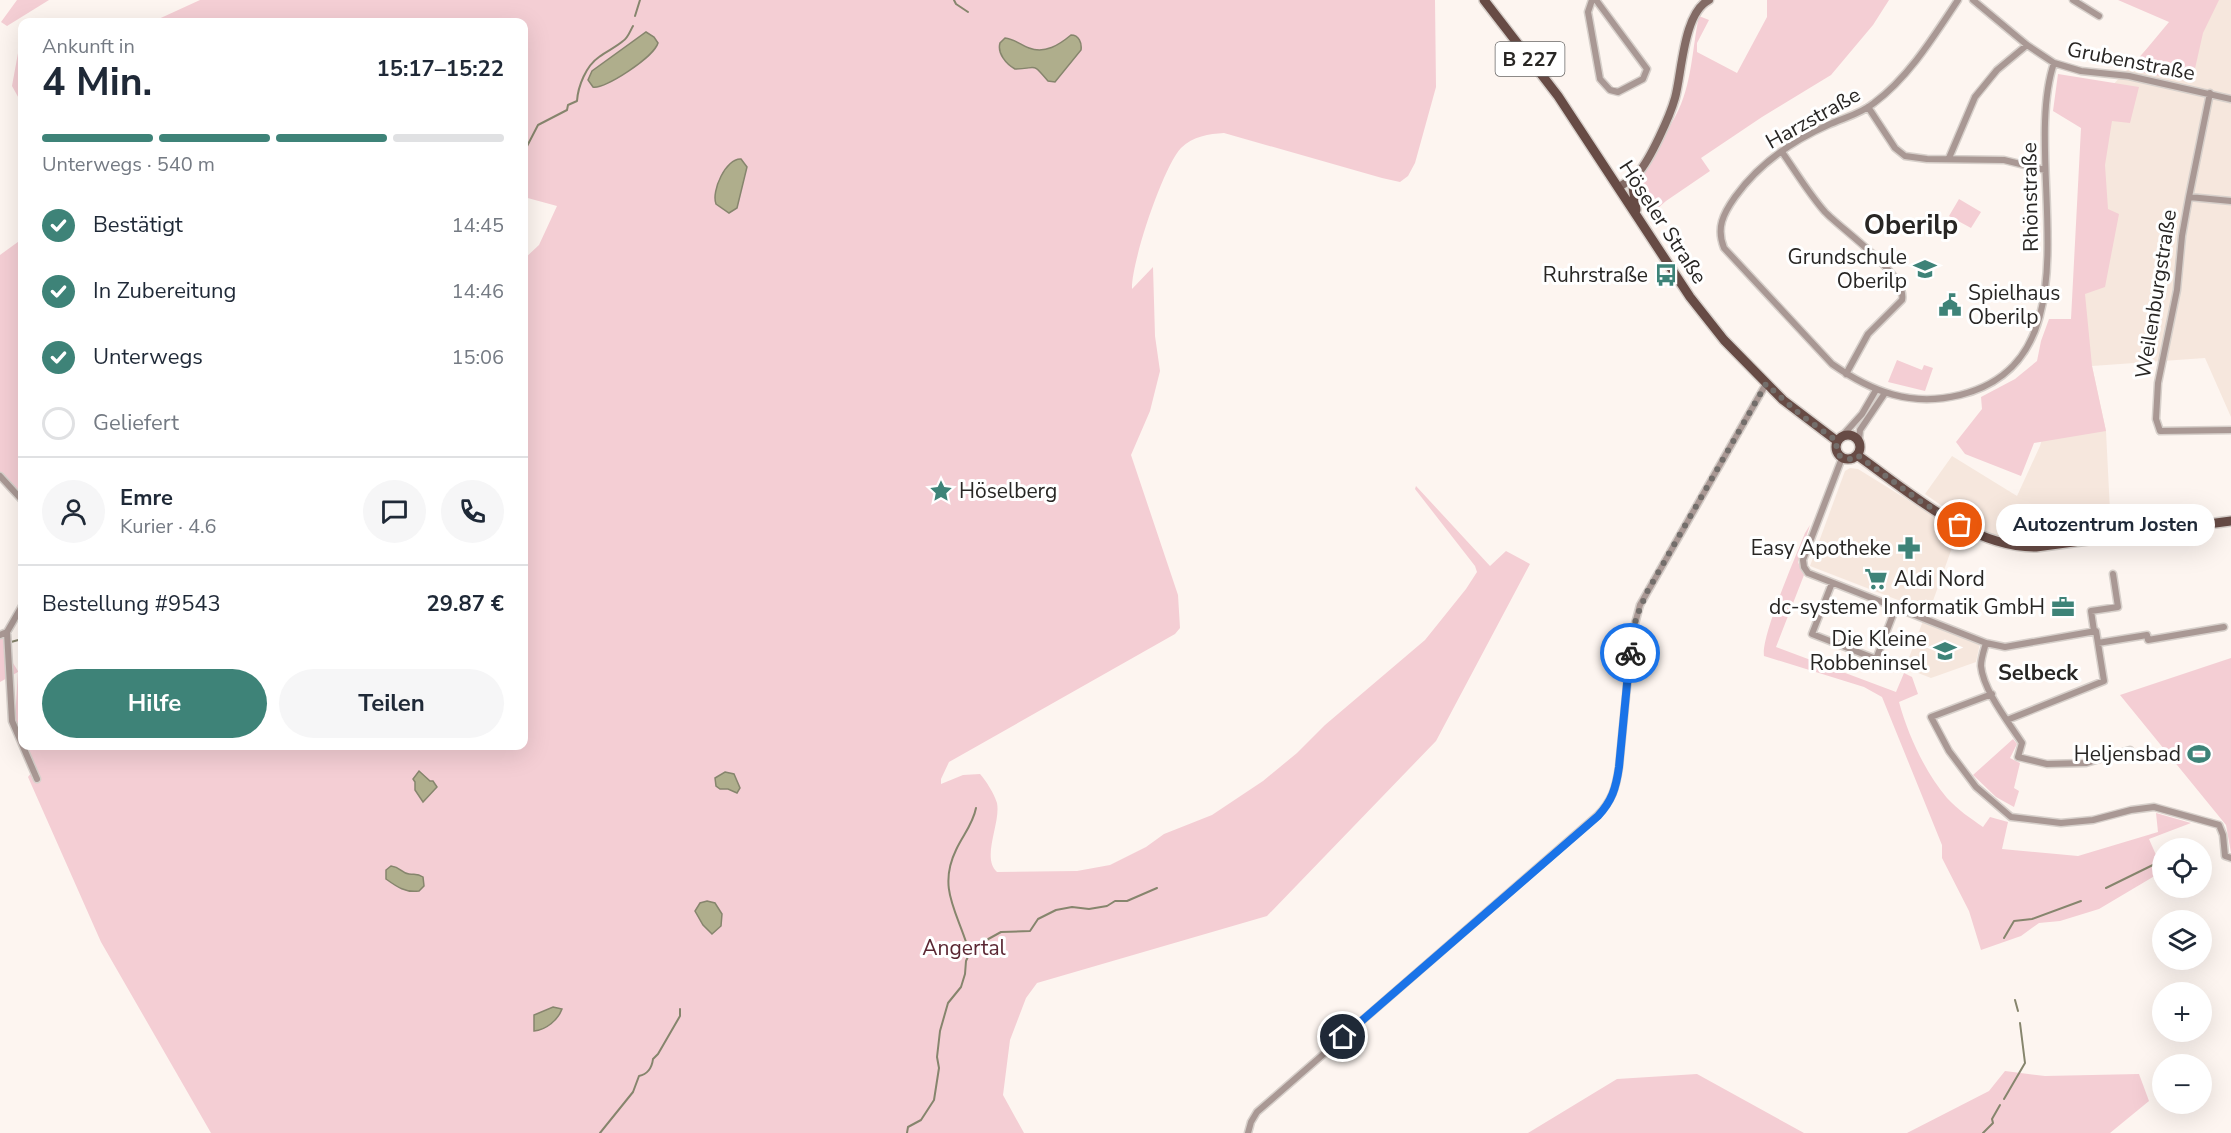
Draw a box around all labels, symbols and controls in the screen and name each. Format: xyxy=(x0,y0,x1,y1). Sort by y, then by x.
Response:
text: Ankunft in xyxy=(42,33,135,60)
street label: Grubenstraße xyxy=(2065,35,2197,87)
road number: B 227 xyxy=(1496,42,1564,76)
text: 15:17–15:22 xyxy=(376,54,504,84)
text: 4 Min. xyxy=(42,56,152,109)
street label: Harzstraße xyxy=(1761,80,1865,156)
street label: Rhönstraße xyxy=(2015,142,2045,252)
text: Unterwegs · 540 m xyxy=(42,151,215,178)
street label: Höseler Straße xyxy=(1613,155,1713,289)
district label: Oberilp xyxy=(1864,207,1958,244)
street label: Weilenburgstraße xyxy=(2129,207,2183,381)
icon: check xyxy=(42,209,75,242)
text: Bestätigt xyxy=(93,210,183,240)
text: 14:45 xyxy=(451,212,504,239)
place label: Grundschule Oberilp xyxy=(1787,243,1907,295)
school or university icon: Grundschule Oberilp xyxy=(1912,256,1938,282)
place label: Ruhrstraße xyxy=(1543,261,1648,289)
bus stop icon: Ruhrstraße xyxy=(1653,262,1679,288)
icon: check xyxy=(42,275,75,308)
text: In Zubereitung xyxy=(93,276,236,306)
text: 14:46 xyxy=(451,278,504,305)
place label: Spielhaus Oberilp xyxy=(1968,279,2060,331)
public building icon: Spielhaus Oberilp xyxy=(1937,292,1963,318)
icon: check xyxy=(42,341,75,374)
text: Unterwegs xyxy=(93,342,203,372)
text: 15:06 xyxy=(451,344,504,371)
text: Geliefert xyxy=(93,408,179,438)
place label: Höselberg xyxy=(959,477,1057,505)
place icon: Höselberg xyxy=(928,478,954,504)
button: person xyxy=(42,480,105,543)
button: chat xyxy=(363,480,426,543)
button: phone xyxy=(441,480,504,543)
text: Emre xyxy=(120,483,173,513)
pin xyxy=(1934,499,1985,550)
callout: Autozentrum Josten xyxy=(1996,504,2215,546)
icon: bag xyxy=(1943,508,1976,541)
text: Autozentrum Josten xyxy=(2013,511,2198,538)
text: Kurier · 4.6 xyxy=(120,513,217,540)
place label: Easy Apotheke xyxy=(1751,534,1891,562)
pharmacy icon: Easy Apotheke xyxy=(1896,535,1922,561)
place label: Aldi Nord xyxy=(1894,565,1985,593)
supermarket icon: Aldi Nord xyxy=(1863,566,1889,592)
text: Bestellung #9543 xyxy=(42,589,221,619)
text: 29.87 € xyxy=(427,589,504,619)
place label: dc-systeme Informatik GmbH xyxy=(1769,593,2045,621)
office icon: dc-systeme Informatik GmbH xyxy=(2050,594,2076,620)
courier xyxy=(1600,623,1660,683)
place label: Die Kleine Robbeninsel xyxy=(1810,625,1928,677)
icon: bike xyxy=(1614,637,1647,670)
school or university icon: Die Kleine Robbeninsel xyxy=(1932,638,1958,664)
district label: Selbeck xyxy=(1998,658,2079,688)
button: Hilfe xyxy=(42,669,267,738)
button: Teilen xyxy=(279,669,504,738)
place label: Heljensbad xyxy=(2074,740,2181,768)
sports icon: Heljensbad xyxy=(2186,741,2212,767)
map controls xyxy=(2152,838,2212,1114)
button: locate xyxy=(2152,838,2212,898)
button: layers xyxy=(2152,910,2212,970)
park label: Angertal xyxy=(922,934,1007,962)
button: + xyxy=(2152,982,2212,1042)
pin xyxy=(1317,1011,1368,1062)
icon: home xyxy=(1326,1020,1359,1053)
button: − xyxy=(2152,1054,2212,1114)

